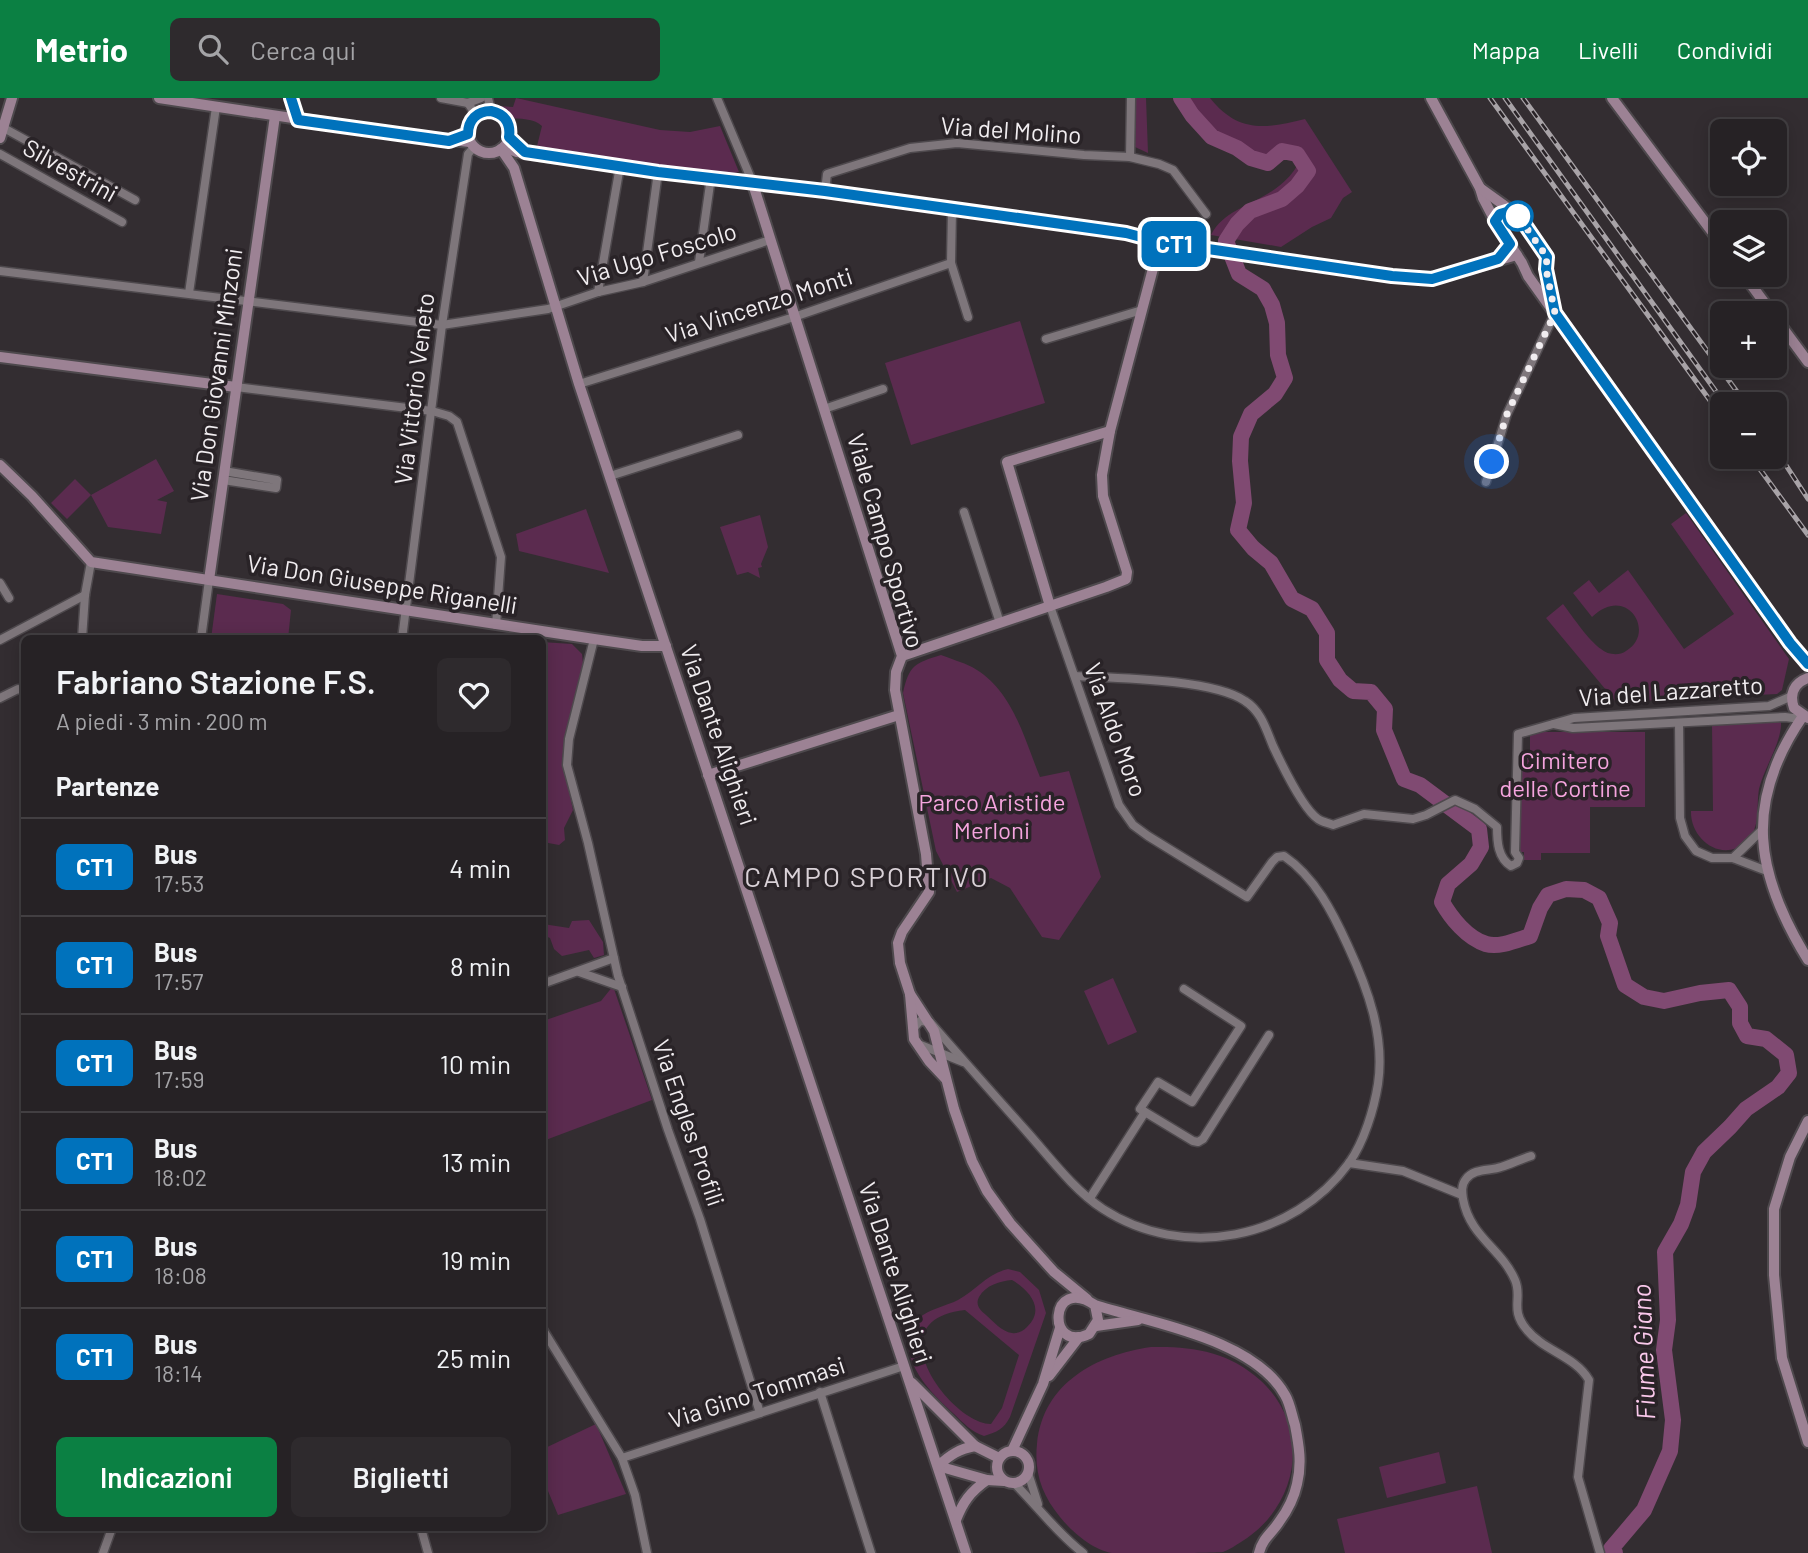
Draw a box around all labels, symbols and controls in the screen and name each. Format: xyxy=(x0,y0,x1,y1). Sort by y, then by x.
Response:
search box xyxy=(170,18,660,81)
text: Metrio xyxy=(35,29,128,69)
icon: search xyxy=(194,30,232,68)
text: Cerca qui xyxy=(250,34,356,65)
text: Mappa xyxy=(1472,35,1540,64)
text: Livelli xyxy=(1578,35,1639,64)
text: Condividi xyxy=(1677,35,1773,64)
street label: Via del Molino xyxy=(940,110,1083,149)
map controls xyxy=(1710,119,1787,469)
button: locate xyxy=(1710,119,1787,196)
street label: Silvestrini xyxy=(18,132,123,207)
unlabelled marker xyxy=(1503,201,1533,231)
button: layers xyxy=(1710,210,1787,287)
street label: Via Ugo Foscolo xyxy=(573,216,740,292)
line badge: CT1 xyxy=(1134,221,1214,267)
text: CT1 xyxy=(1156,229,1192,258)
street label: Via Don Giovanni Minzoni xyxy=(183,246,248,503)
street label: Via Vincenzo Monti xyxy=(661,261,856,349)
street label: Via Vittorio Veneto xyxy=(387,291,440,486)
button: + xyxy=(1710,301,1787,378)
button: − xyxy=(1710,392,1787,469)
street label: Viale Campo Sportivo xyxy=(842,430,931,651)
your location xyxy=(1474,444,1509,479)
street label: Via Don Giuseppe Riganelli xyxy=(245,548,520,619)
street label: Via Dante Alighieri xyxy=(675,640,764,829)
button: heart xyxy=(437,658,511,732)
street label: Via Aldo Moro xyxy=(1079,659,1154,800)
text: Fabriano Stazione F.S. xyxy=(56,661,376,701)
street label: Via del Lazzaretto xyxy=(1578,670,1764,711)
text: A piedi · 3 min · 200 m xyxy=(56,707,268,735)
park label: Cimitero delle Cortine xyxy=(1499,745,1631,802)
text: Partenze xyxy=(56,770,159,801)
park label: Parco Aristide Merloni xyxy=(919,787,1066,844)
text: Bus xyxy=(154,838,197,869)
text: CT1 xyxy=(76,852,113,881)
text: 4 min xyxy=(449,852,511,883)
district label: CAMPO SPORTIVO xyxy=(744,859,990,893)
text: 17:53 xyxy=(154,869,204,897)
text: Bus xyxy=(154,936,197,967)
text: CT1 xyxy=(76,950,113,979)
text: 8 min xyxy=(450,950,511,981)
text: 17:57 xyxy=(154,967,203,995)
text: Bus xyxy=(154,1034,197,1065)
street label: Via Engles Profili xyxy=(647,1035,732,1210)
text: CT1 xyxy=(76,1048,113,1077)
text: 10 min xyxy=(440,1048,511,1079)
text: 17:59 xyxy=(154,1065,205,1093)
text: Bus xyxy=(154,1132,197,1163)
text: CT1 xyxy=(76,1146,113,1175)
text: 13 min xyxy=(441,1146,511,1177)
text: 18:02 xyxy=(154,1163,207,1191)
street label: Via Dante Alighieri xyxy=(853,1178,939,1367)
text: Bus xyxy=(154,1230,197,1261)
text: CT1 xyxy=(76,1244,113,1273)
text: 19 min xyxy=(441,1244,511,1275)
text: 18:08 xyxy=(154,1261,207,1289)
water label: Fiume Giano xyxy=(1625,1283,1660,1421)
text: Bus xyxy=(154,1328,197,1359)
text: CT1 xyxy=(76,1342,113,1371)
text: 25 min xyxy=(436,1342,511,1373)
street label: Via Gino Tommasi xyxy=(665,1349,848,1434)
text: 18:14 xyxy=(154,1359,203,1387)
button: Indicazioni xyxy=(56,1437,277,1517)
button: Biglietti xyxy=(291,1437,511,1517)

